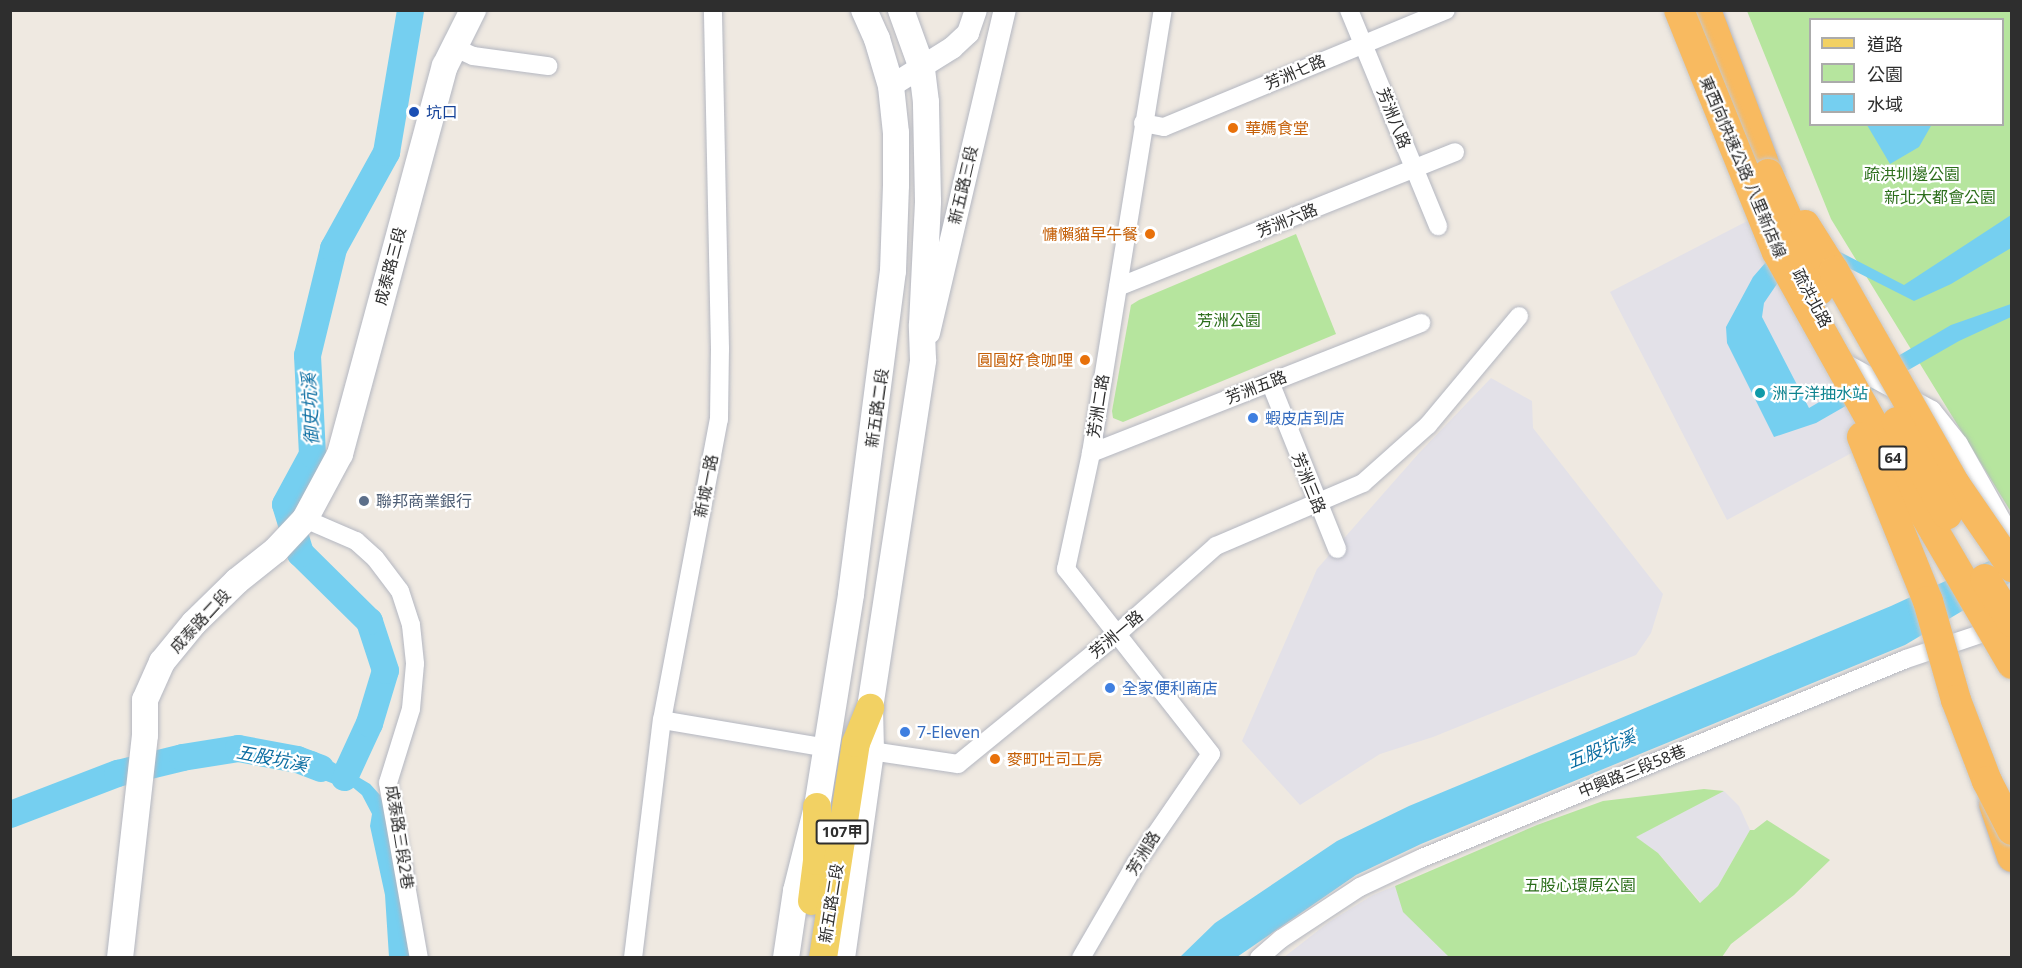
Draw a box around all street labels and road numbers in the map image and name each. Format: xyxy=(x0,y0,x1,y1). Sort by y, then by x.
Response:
street label: 芳洲七路 xyxy=(1262,51,1328,93)
street label: 東西向快速公路 八里新店線 xyxy=(1696,73,1790,261)
street label: 芳洲八路 xyxy=(1373,85,1415,151)
street label: 新五路三段 xyxy=(945,144,981,226)
street label: 芳洲六路 xyxy=(1254,199,1320,241)
street label: 成泰路三段 xyxy=(370,225,410,307)
street label: 疏洪北路 xyxy=(1789,265,1835,331)
street label: 新五路二段 xyxy=(862,367,892,449)
street label: 芳洲五路 xyxy=(1223,367,1289,407)
street label: 芳洲二路 xyxy=(1084,373,1112,439)
road number: 64 xyxy=(1878,446,1908,470)
street label: 芳洲三路 xyxy=(1288,450,1330,516)
street label: 新城一路 xyxy=(690,453,722,519)
street label: 成泰路二段 xyxy=(166,585,234,657)
street label: 芳洲一路 xyxy=(1085,606,1147,662)
street label: 中興路三段58巷 xyxy=(1575,741,1689,801)
street label: 成泰路三段2巷 xyxy=(382,784,418,890)
road number: 107甲 xyxy=(815,820,869,844)
street label: 芳洲路 xyxy=(1122,828,1164,878)
street label: 新五路二段 xyxy=(815,862,847,944)

